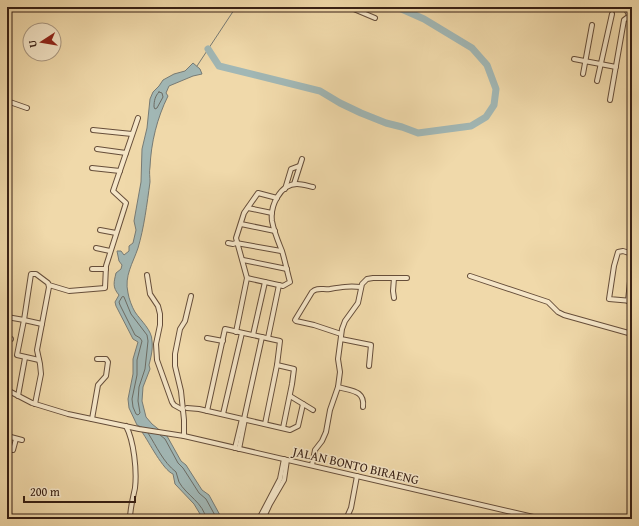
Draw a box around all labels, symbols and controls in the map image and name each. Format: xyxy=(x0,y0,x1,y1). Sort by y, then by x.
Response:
north arrow xyxy=(22,22,62,62)
text: U xyxy=(24,38,41,49)
street label: JALAN BONTO BIRAENG xyxy=(289,441,421,489)
scale bar xyxy=(24,478,135,504)
text: 200 m xyxy=(30,483,60,500)

